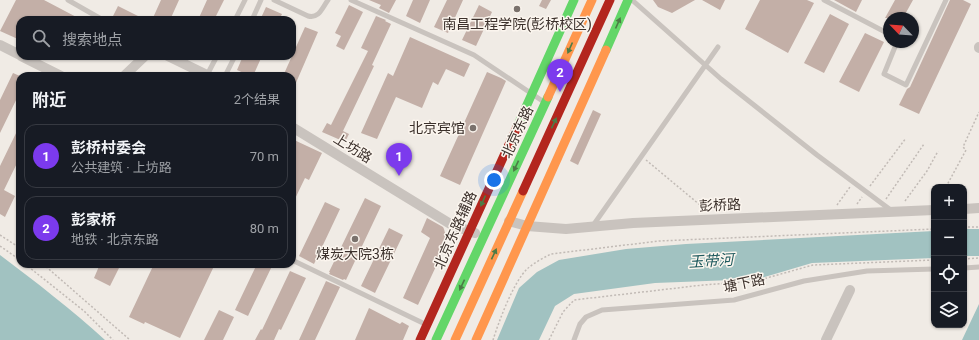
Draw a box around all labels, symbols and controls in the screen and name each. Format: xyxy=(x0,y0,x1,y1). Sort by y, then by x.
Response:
marker: 南昌工程学院(彭桥校区) xyxy=(512,4,522,14)
north arrow xyxy=(883,12,919,48)
search box xyxy=(16,16,296,60)
place label: 南昌工程学院(彭桥校区) xyxy=(442,16,592,33)
one-way arrow xyxy=(615,17,621,29)
icon: search xyxy=(30,27,52,49)
text: 搜索地点 xyxy=(62,31,122,49)
one-way arrow xyxy=(567,43,573,54)
pin: 2 xyxy=(547,59,573,92)
text: 附近 xyxy=(32,90,66,110)
text: 2个结果 xyxy=(234,92,280,107)
street label: 北京东路 xyxy=(498,103,536,161)
one-way arrow xyxy=(551,117,557,128)
place label: 北京宾馆 xyxy=(409,120,465,136)
marker: 北京宾馆 xyxy=(468,123,478,133)
street label: 上坊路 xyxy=(331,130,375,166)
text: 彭桥村委会 xyxy=(71,139,146,157)
pin: 1 xyxy=(386,143,412,176)
text: 1 xyxy=(42,149,50,164)
text: 70 m xyxy=(250,149,279,164)
text: 公共建筑 · 上坊路 xyxy=(71,160,172,175)
one-way arrow xyxy=(513,161,519,172)
your location xyxy=(484,170,504,190)
map controls xyxy=(931,184,967,328)
button: + xyxy=(931,184,967,220)
street label: 北京东路辅路 xyxy=(431,188,479,272)
one-way arrow xyxy=(480,196,486,207)
street label: 彭桥路 xyxy=(699,196,741,214)
text: 彭家桥 xyxy=(71,211,116,229)
button: − xyxy=(931,220,967,256)
text: 2 xyxy=(42,221,50,236)
text: 80 m xyxy=(250,221,279,236)
text: 地铁 · 北京东路 xyxy=(71,232,159,247)
marker: 煤炭大院3栋 xyxy=(350,234,360,244)
place label: 煤炭大院3栋 xyxy=(316,246,394,262)
one-way arrow xyxy=(491,248,497,259)
water label: 玉带河 xyxy=(688,251,737,271)
button: locate xyxy=(931,256,967,292)
street label: 塘下路 xyxy=(722,271,766,295)
one-way arrow xyxy=(459,279,465,290)
button: layers xyxy=(931,292,967,328)

